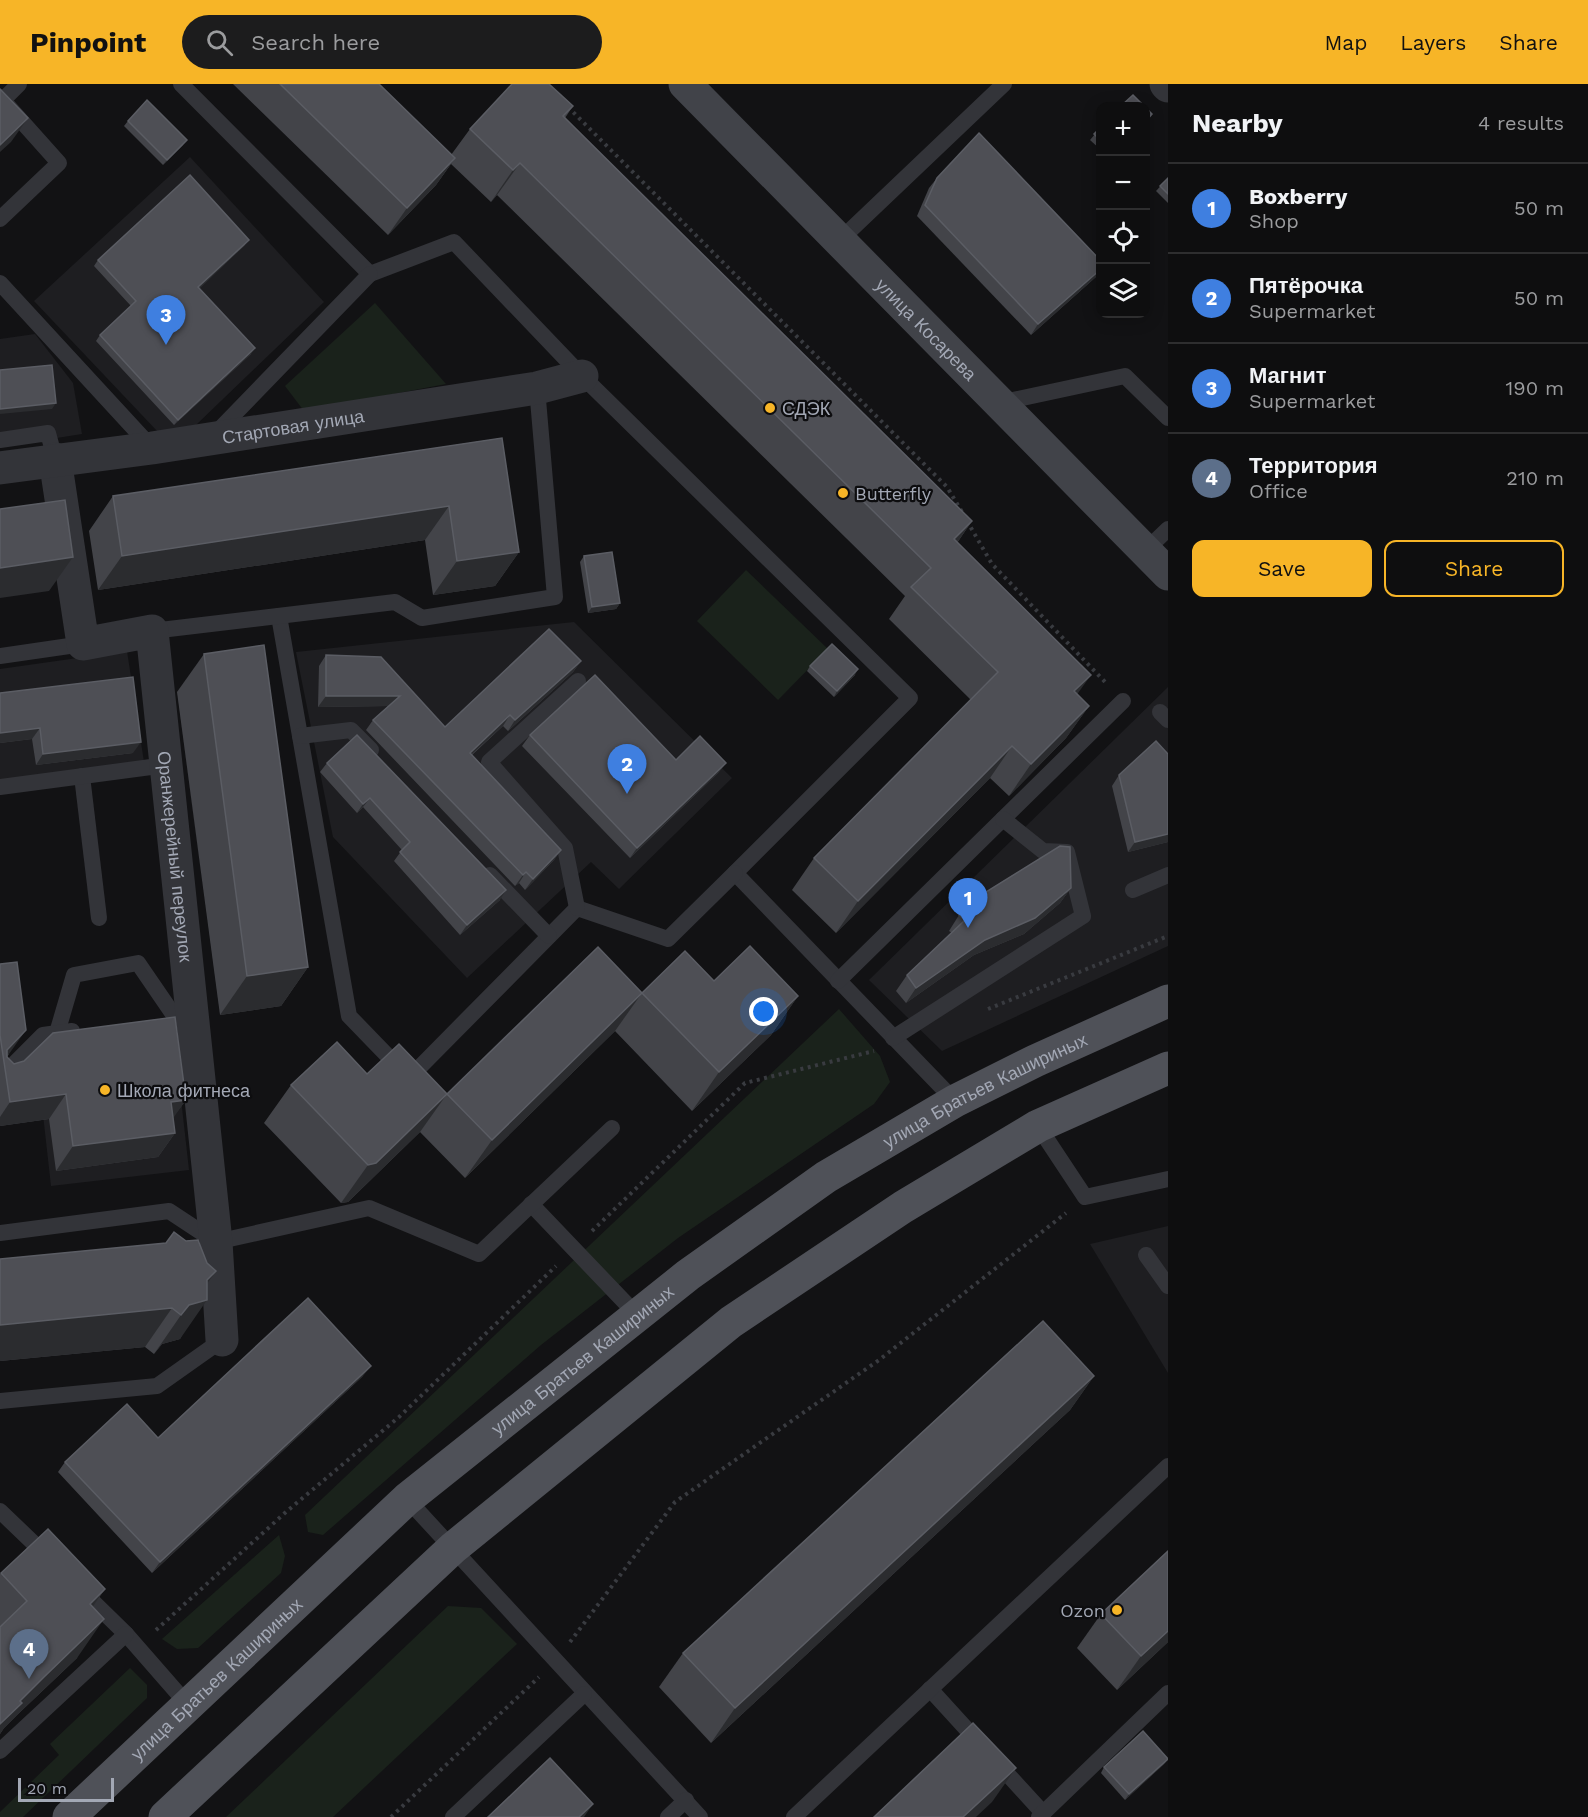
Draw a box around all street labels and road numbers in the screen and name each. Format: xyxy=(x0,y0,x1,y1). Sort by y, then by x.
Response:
street label: улица Косарева xyxy=(872,274,982,385)
street label: Стартовая улица xyxy=(220,404,366,447)
street label: Оранжерейный переулок xyxy=(154,750,197,963)
street label: улица Братьев Кашириных xyxy=(879,1028,1090,1152)
street label: улица Братьев Кашириных xyxy=(487,1280,678,1439)
street label: улица Братьев Кашириных xyxy=(126,1593,306,1764)

